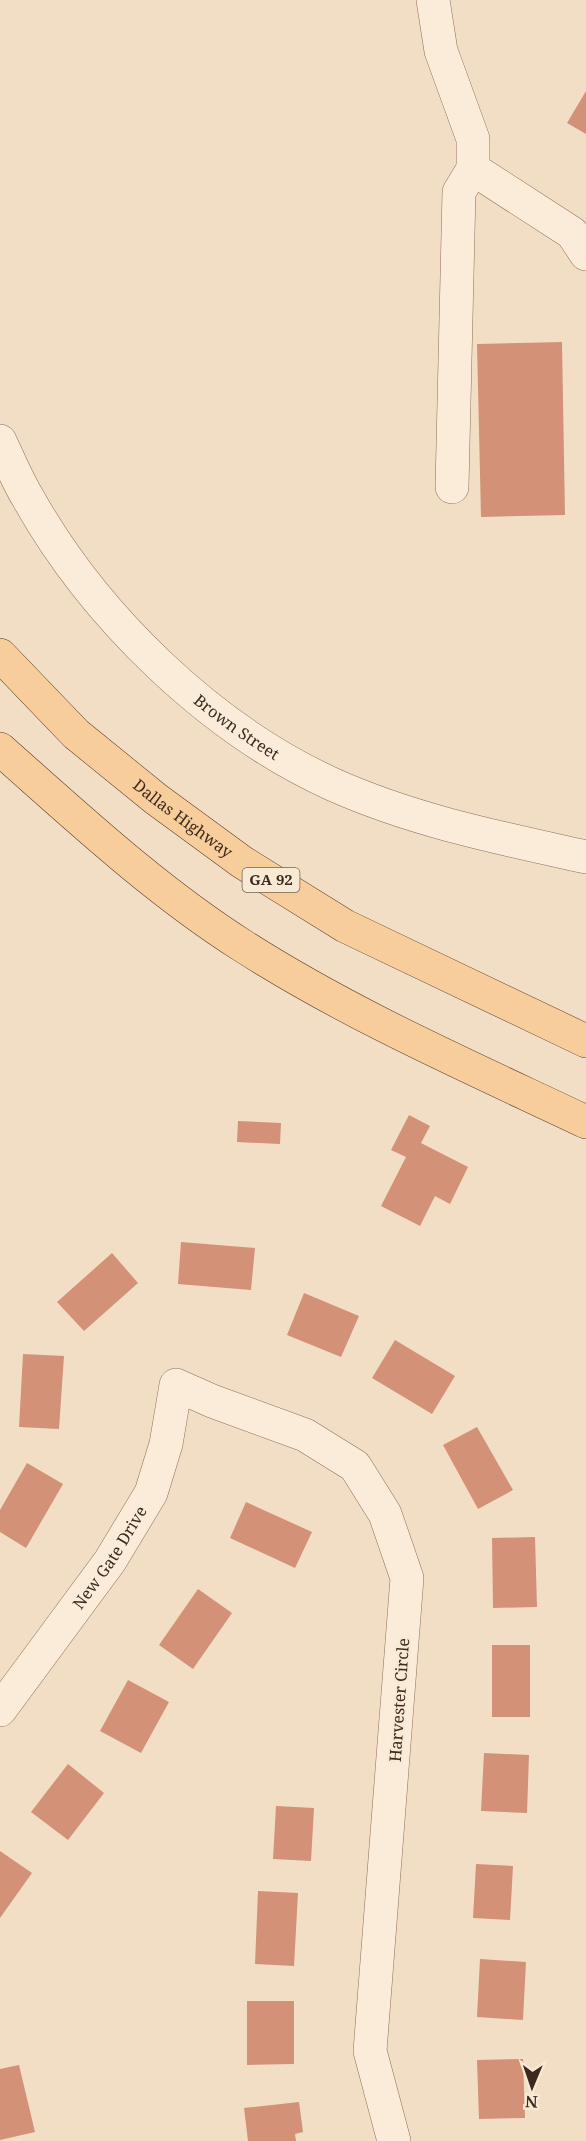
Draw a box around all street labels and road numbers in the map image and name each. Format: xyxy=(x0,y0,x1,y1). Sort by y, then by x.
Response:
street label: Brown Street xyxy=(189,689,284,765)
street label: Dallas Highway xyxy=(129,774,238,863)
road number: GA 92 xyxy=(242,868,300,892)
street label: New Gate Drive xyxy=(67,1502,152,1613)
street label: Harvester Circle xyxy=(384,1637,414,1763)

